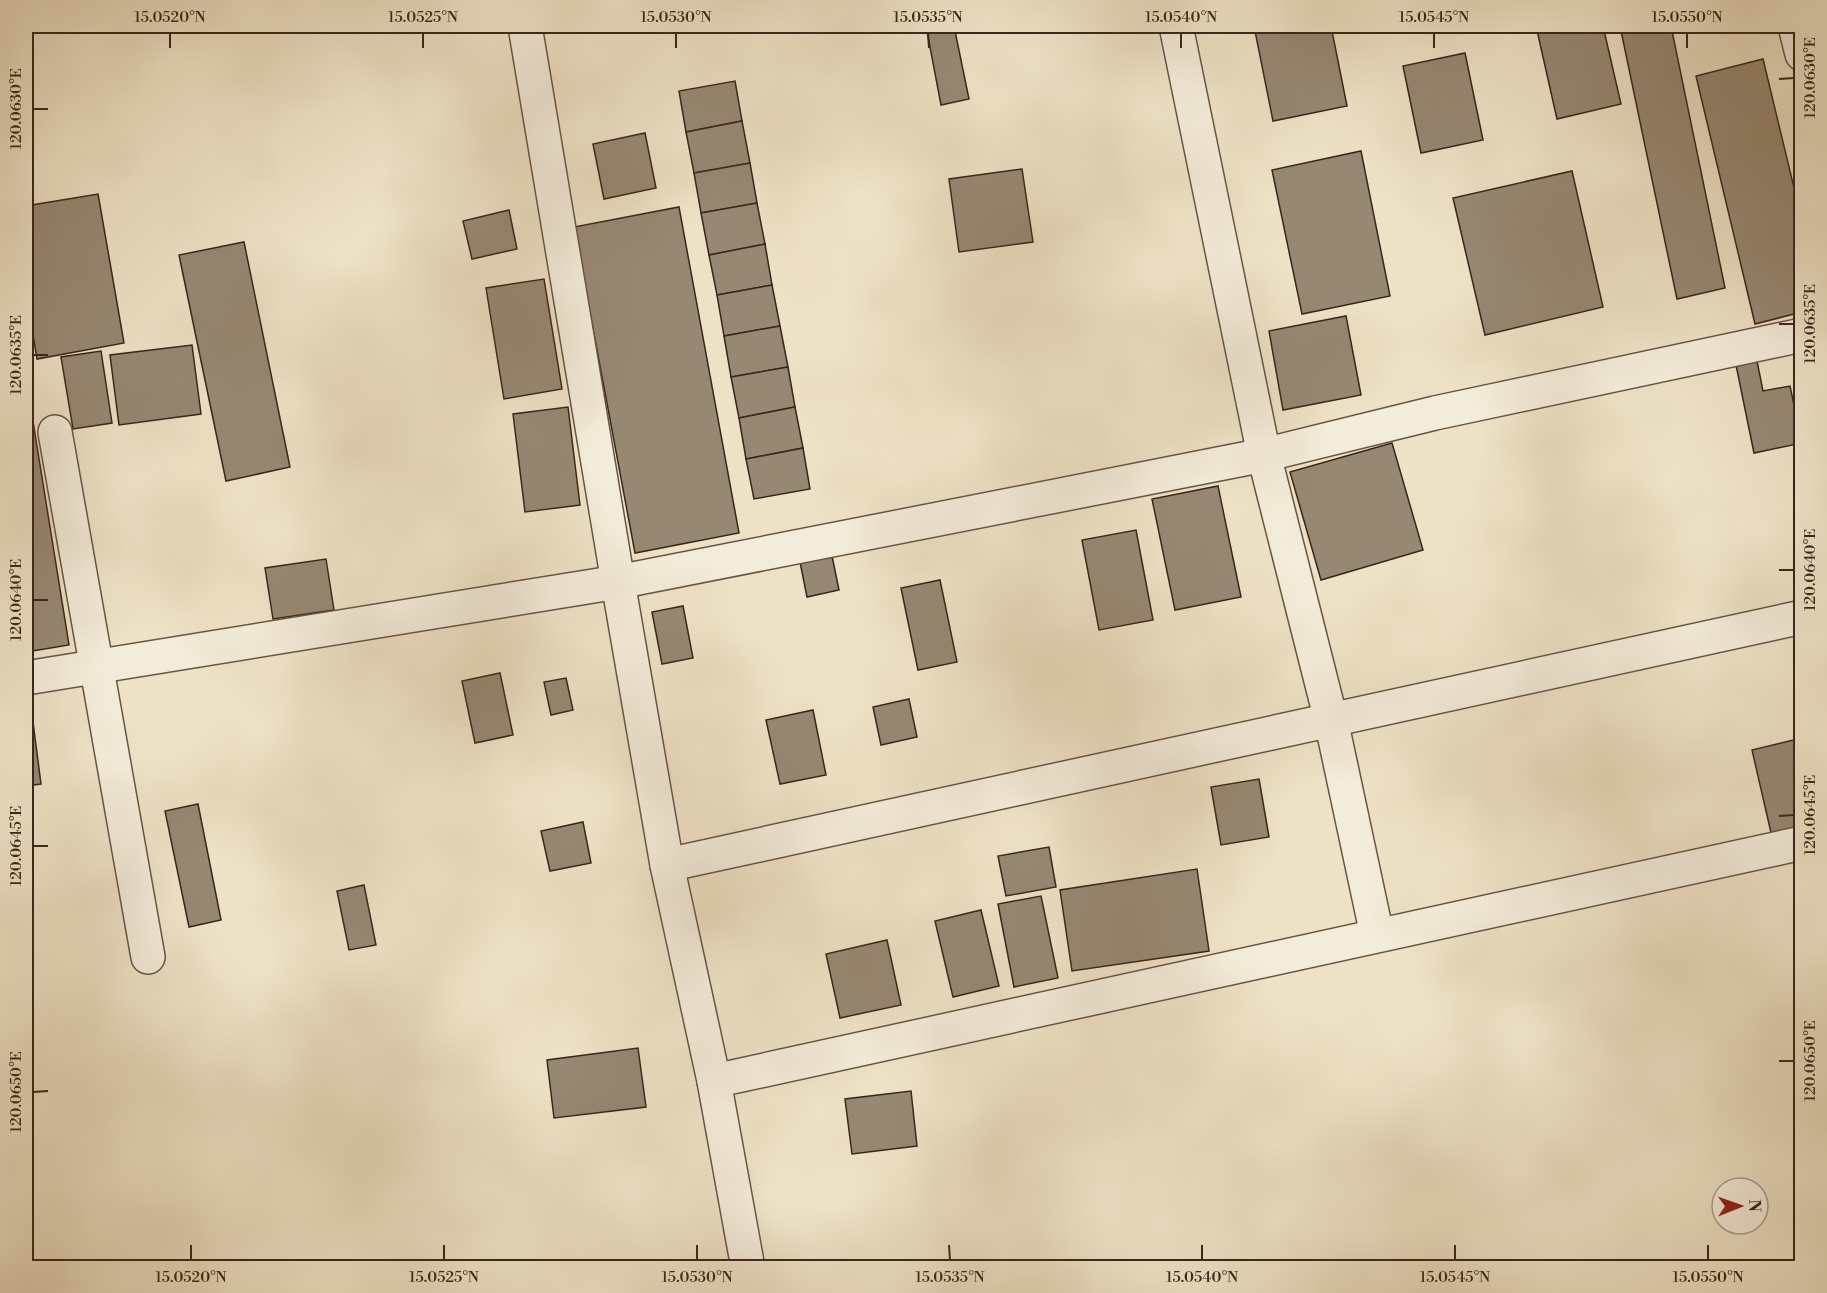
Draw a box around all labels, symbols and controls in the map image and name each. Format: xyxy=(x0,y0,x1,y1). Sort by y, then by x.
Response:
text: 15.0520°N xyxy=(134,8,206,27)
text: 15.0525°N xyxy=(388,8,458,27)
text: 15.0530°N xyxy=(640,8,712,27)
text: 15.0535°N xyxy=(893,8,963,27)
text: 15.0540°N xyxy=(1145,8,1217,27)
text: 15.0545°N xyxy=(1399,8,1469,27)
text: 15.0550°N xyxy=(1651,8,1723,27)
text: 120.0630°E xyxy=(1801,37,1820,119)
text: 120.0630°E xyxy=(7,68,26,150)
text: 120.0635°E xyxy=(1801,284,1820,364)
text: 120.0635°E xyxy=(7,315,26,395)
text: 120.0640°E xyxy=(1801,529,1820,611)
text: 120.0640°E xyxy=(7,559,26,641)
text: 120.0645°E xyxy=(1801,775,1820,856)
text: 120.0645°E xyxy=(7,806,26,887)
text: 120.0650°E xyxy=(1801,1020,1820,1102)
text: 120.0650°E xyxy=(7,1051,26,1133)
north arrow xyxy=(1710,1176,1770,1236)
text: N xyxy=(1744,1199,1764,1213)
text: 15.0520°N xyxy=(155,1268,227,1287)
text: 15.0525°N xyxy=(409,1268,479,1287)
text: 15.0530°N xyxy=(661,1268,733,1287)
text: 15.0535°N xyxy=(915,1268,985,1287)
text: 15.0540°N xyxy=(1166,1268,1238,1287)
text: 15.0545°N xyxy=(1420,1268,1490,1287)
text: 15.0550°N xyxy=(1672,1268,1744,1287)

